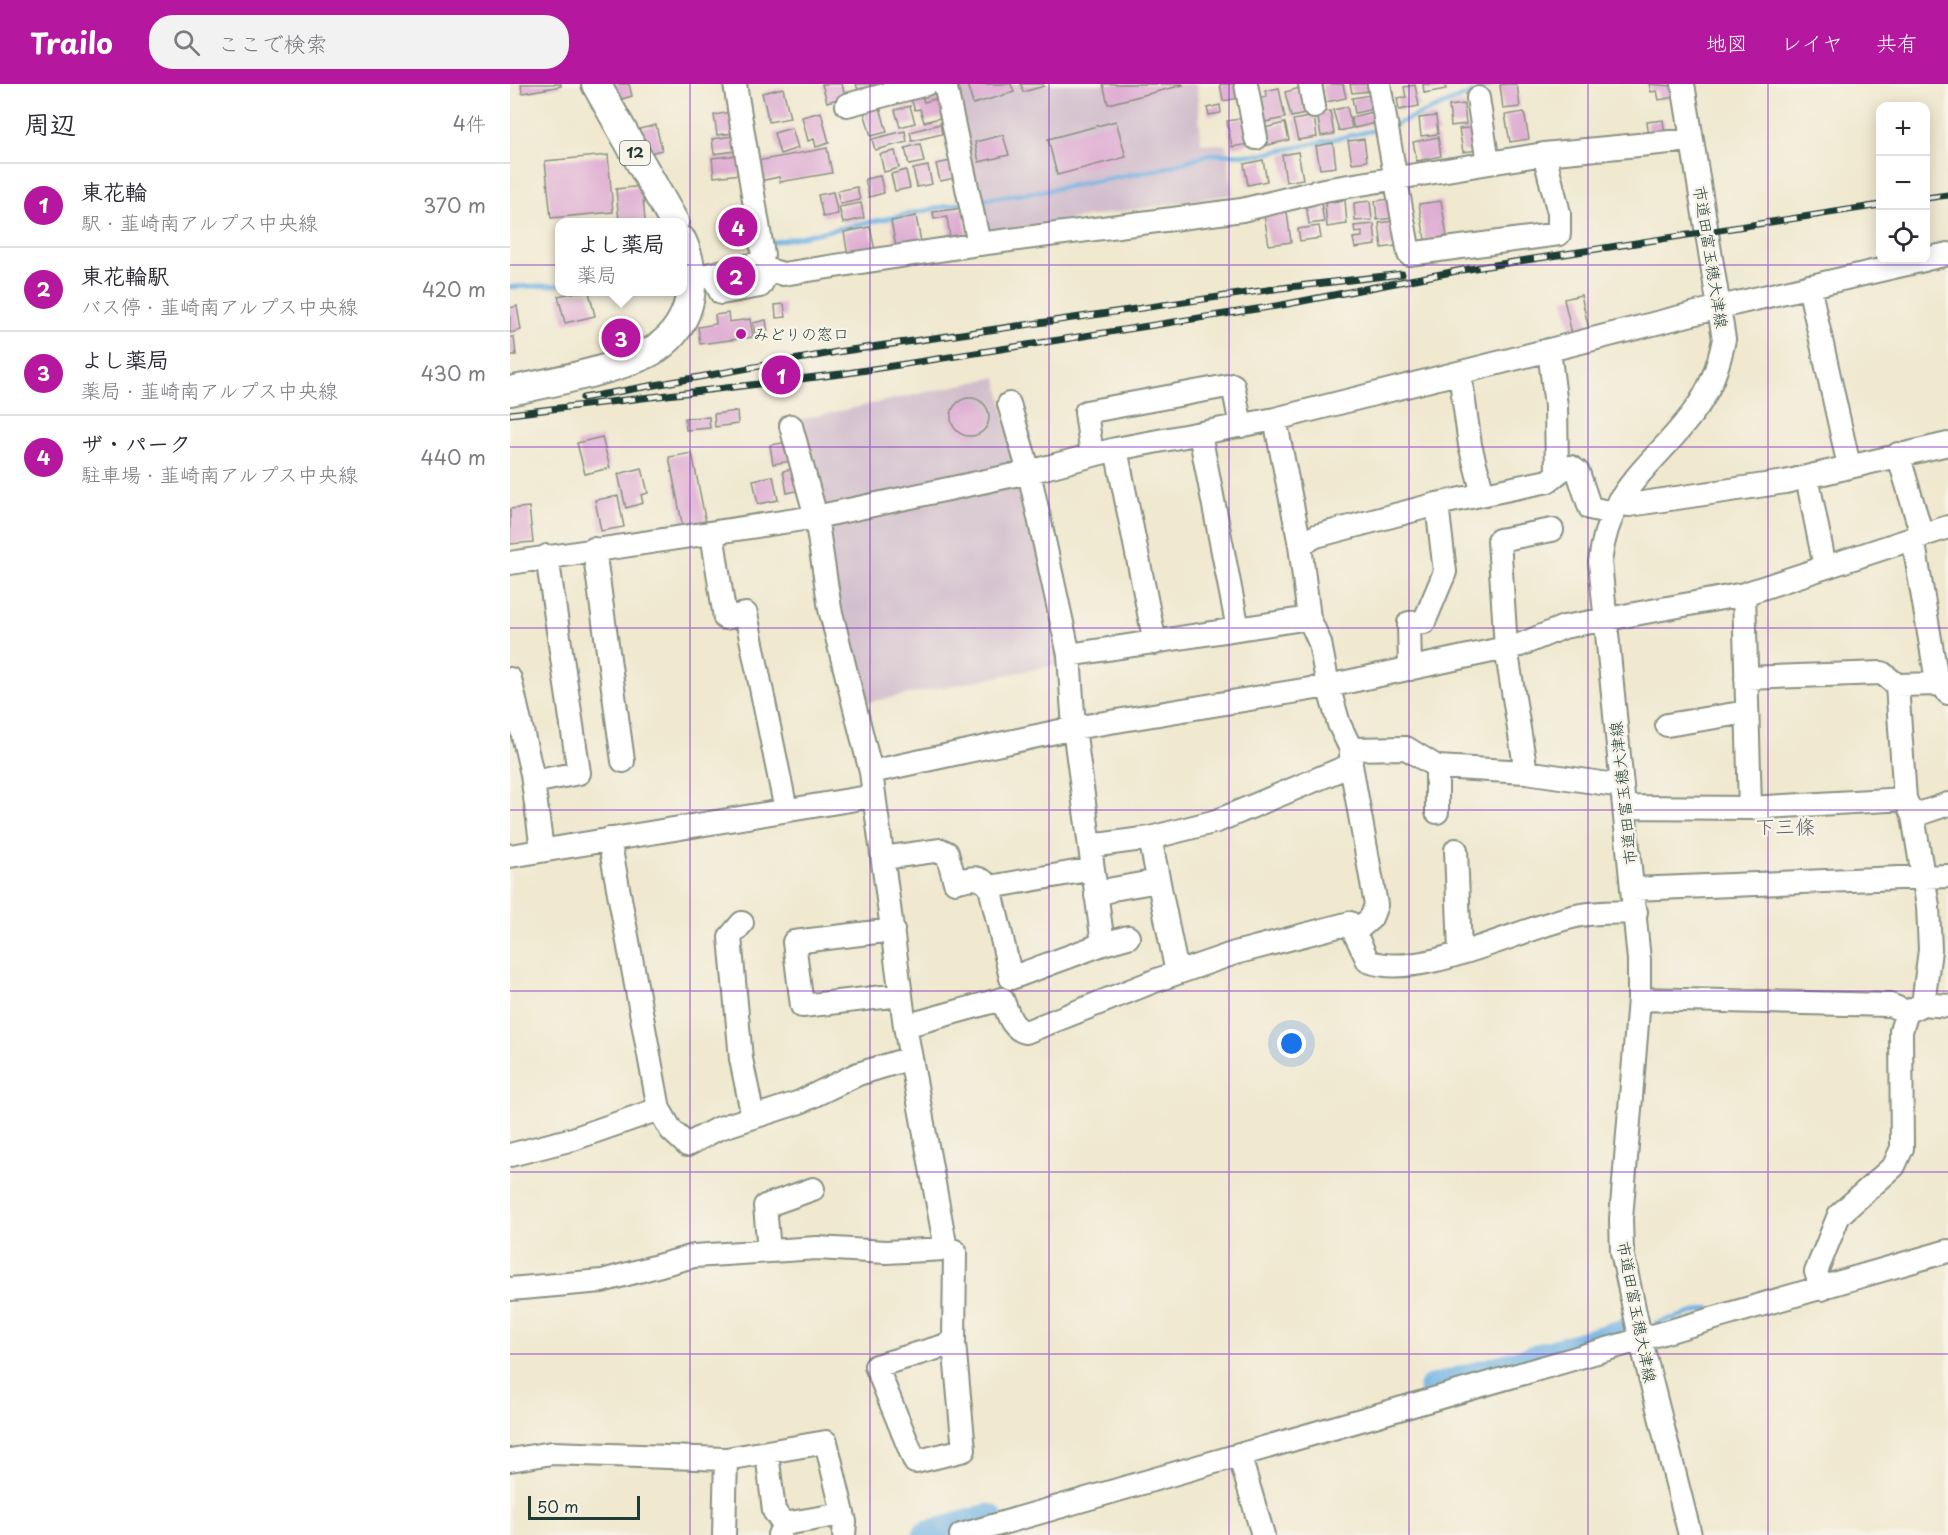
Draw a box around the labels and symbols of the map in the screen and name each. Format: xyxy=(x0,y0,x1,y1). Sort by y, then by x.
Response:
road number: 12 xyxy=(620,141,650,165)
street label: 市道田富玉穂大津線 xyxy=(1689,184,1735,330)
pin: 4 xyxy=(718,204,758,250)
pin: 2 xyxy=(716,254,756,298)
pin: 3 xyxy=(602,316,640,360)
place label: みどりの窓口 xyxy=(753,321,849,345)
marker: みどりの窓口 xyxy=(734,327,748,341)
pin: 1 xyxy=(762,352,800,398)
street label: 市道田富玉穂大津線 xyxy=(1603,720,1641,866)
district label: 下三條 xyxy=(1755,811,1815,841)
your location xyxy=(1277,1029,1306,1058)
street label: 市道田富玉穂大津線 xyxy=(1612,1239,1664,1385)
scale bar xyxy=(528,1493,640,1520)

